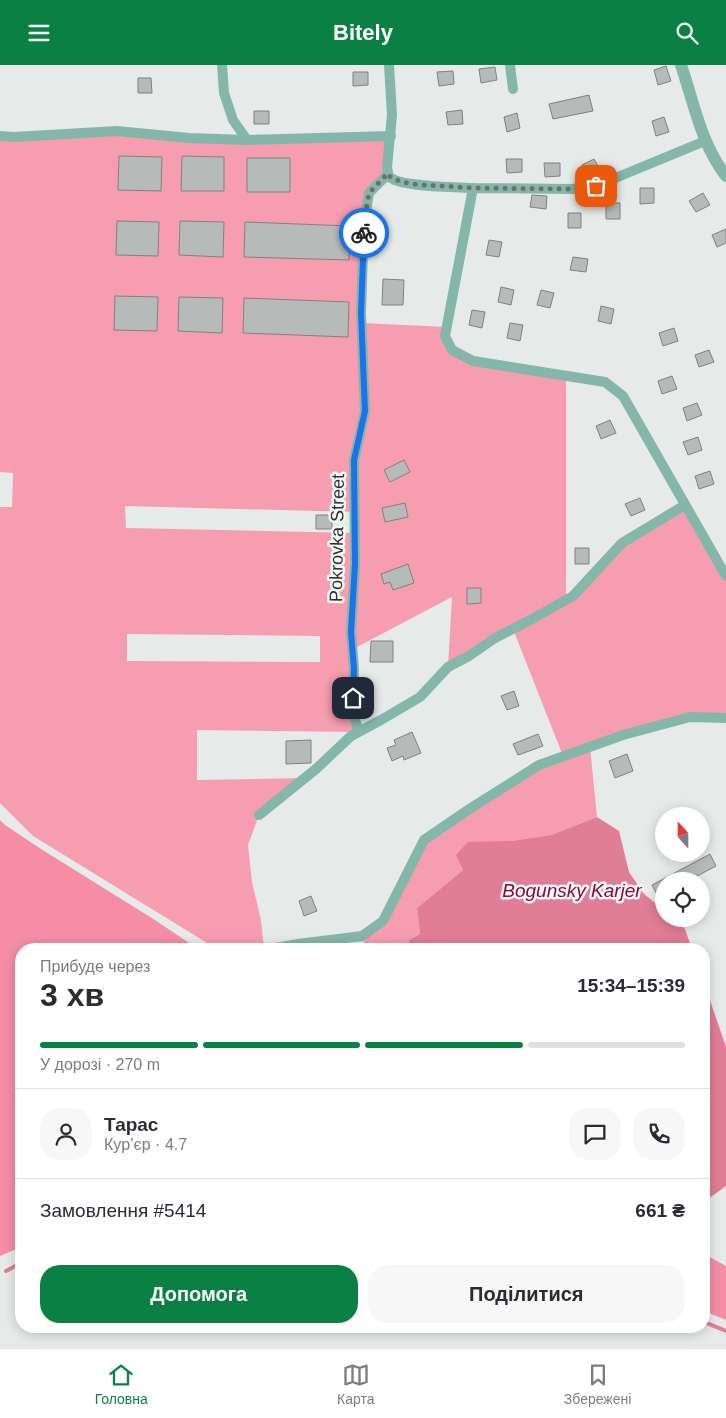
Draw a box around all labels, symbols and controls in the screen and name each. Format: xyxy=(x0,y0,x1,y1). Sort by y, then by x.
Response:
icon: menu xyxy=(25,19,53,47)
icon: search xyxy=(673,19,701,47)
text: Bitely xyxy=(333,20,393,45)
pin xyxy=(575,165,617,207)
icon: bag xyxy=(582,172,610,200)
courier xyxy=(339,208,389,258)
icon: bike xyxy=(350,219,378,247)
street label: Pokrovka Street xyxy=(326,474,348,602)
pin xyxy=(332,677,374,719)
icon: home xyxy=(339,684,367,712)
north arrow xyxy=(655,807,710,863)
map controls xyxy=(655,807,710,927)
button: locate xyxy=(655,872,710,927)
water label: Bogunsky Karjer xyxy=(502,880,642,901)
text: Прибуде через xyxy=(40,958,150,975)
text: 15:34–15:39 xyxy=(577,975,685,996)
text: 3 хв xyxy=(40,977,104,1013)
text: У дорозі · 270 m xyxy=(40,1056,160,1073)
button: person xyxy=(40,1108,92,1160)
button: chat xyxy=(569,1108,621,1160)
button: phone xyxy=(633,1108,685,1160)
text: Тарас xyxy=(104,1114,158,1135)
text: Кур’єр · 4.7 xyxy=(104,1136,187,1153)
text: Замовлення #5414 xyxy=(40,1200,206,1221)
text: 661 ₴ xyxy=(635,1200,685,1221)
button: Допомога xyxy=(40,1265,358,1323)
button: Поділитися xyxy=(368,1265,685,1323)
tab: Головна xyxy=(95,1361,148,1407)
tab: Карта xyxy=(337,1361,375,1407)
tab: Збережені xyxy=(564,1361,631,1407)

